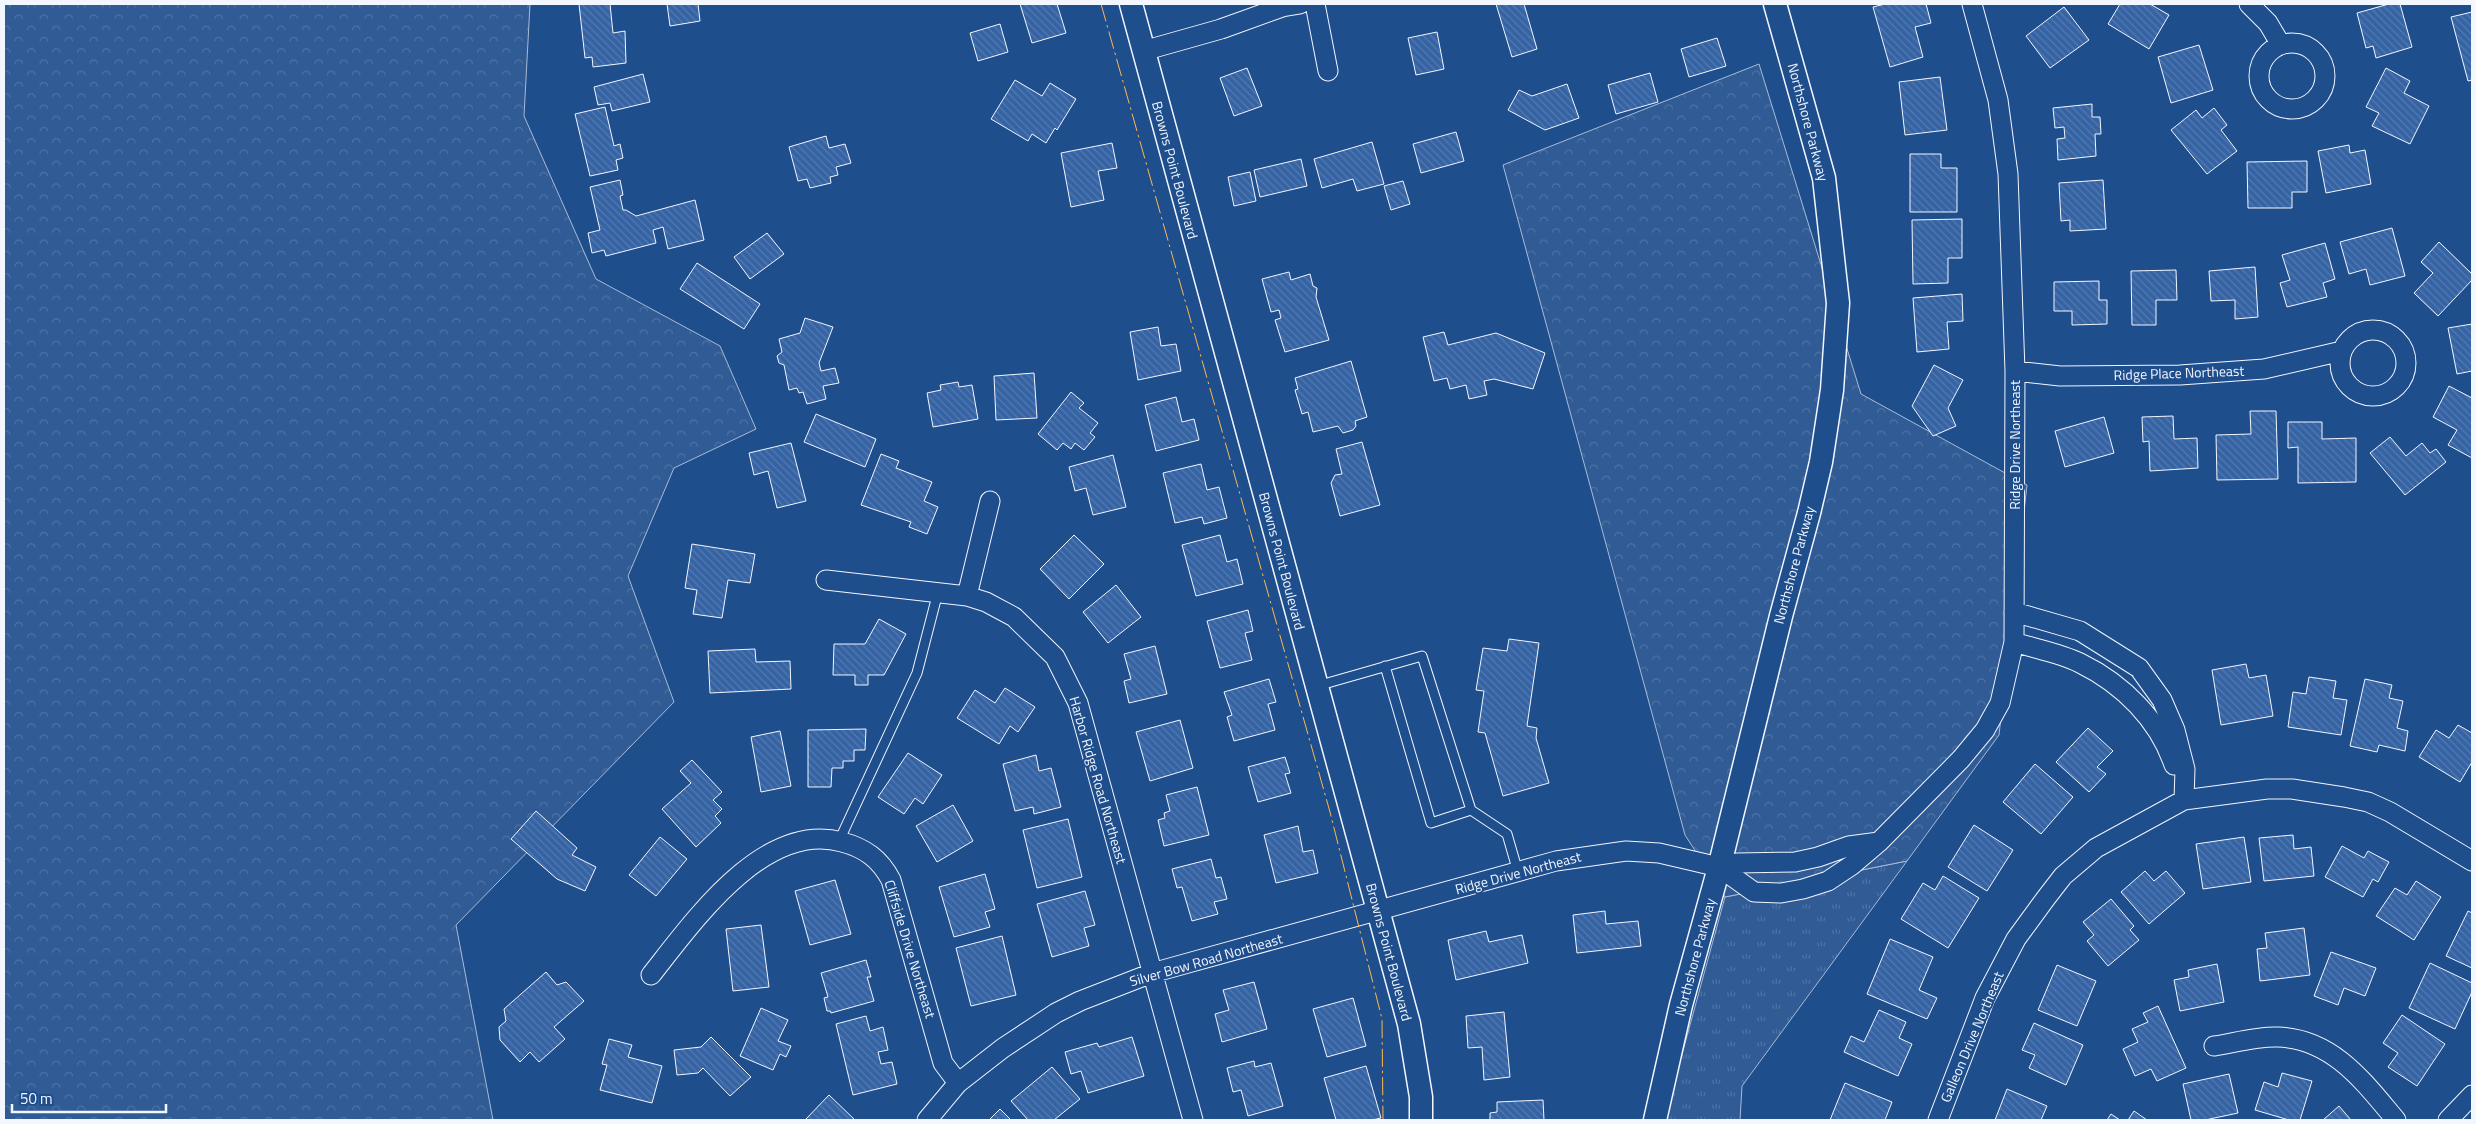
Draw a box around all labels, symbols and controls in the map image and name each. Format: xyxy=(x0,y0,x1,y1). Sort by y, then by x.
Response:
street label: Northshore Parkway xyxy=(1783,61,1834,183)
street label: Browns Point Boulevard xyxy=(1147,99,1204,241)
street label: Ridge Place Northeast xyxy=(2113,360,2245,385)
street label: Ridge Drive Northeast xyxy=(2004,380,2025,510)
street label: Browns Point Boulevard xyxy=(1254,490,1311,632)
street label: Northshore Parkway xyxy=(1768,503,1819,626)
street label: Harbor Ridge Road Northeast xyxy=(1064,694,1132,866)
street label: Ridge Drive Northeast xyxy=(1453,846,1583,899)
street label: Cliffside Drive Northeast xyxy=(879,877,942,1021)
street label: Browns Point Boulevard xyxy=(1361,881,1418,1023)
street label: Northshore Parkway xyxy=(1669,895,1720,1018)
street label: Silver Bow Road Northeast xyxy=(1127,928,1285,991)
street label: Galleon Drive Northeast xyxy=(1934,968,2009,1106)
scale bar xyxy=(12,1082,166,1114)
text: 50 m xyxy=(20,1087,53,1110)

